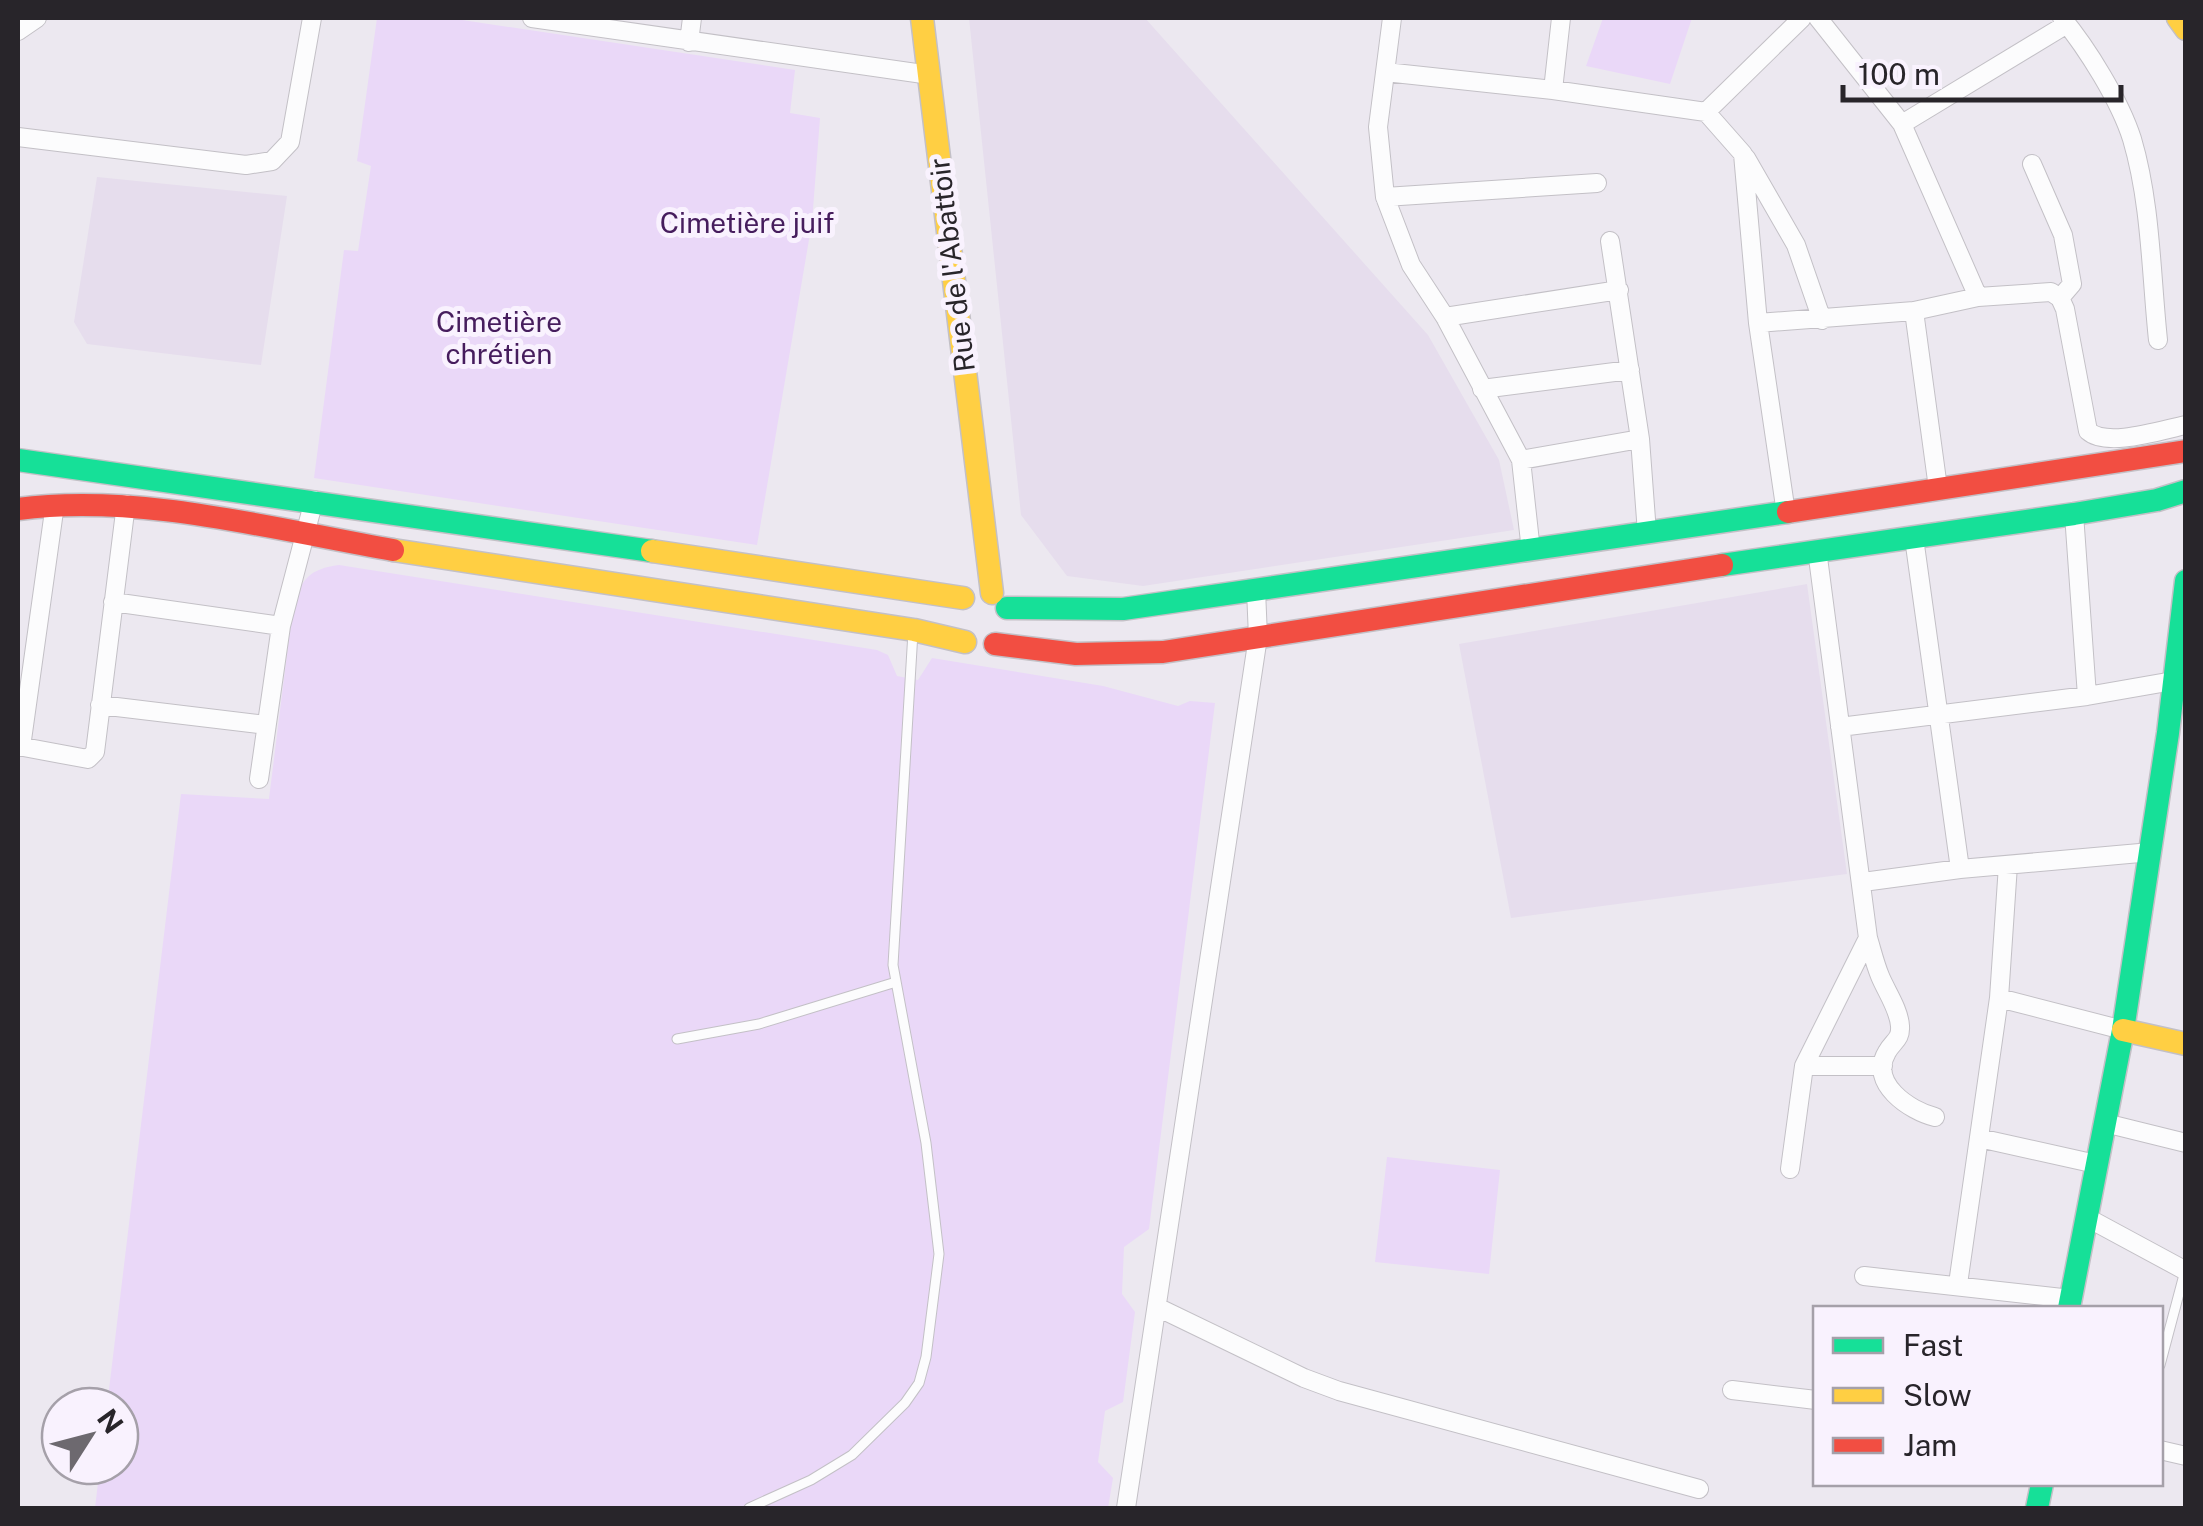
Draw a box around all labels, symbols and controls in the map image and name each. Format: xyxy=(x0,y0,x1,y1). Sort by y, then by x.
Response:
scale bar xyxy=(1843,40,2120,102)
text: 100 m xyxy=(1858,56,1940,92)
street label: Rue de l'Abattoir xyxy=(922,156,981,374)
park label: Cimetière juif xyxy=(660,206,834,239)
park label: Cimetière chrétien xyxy=(436,305,562,370)
legend xyxy=(1813,1306,2163,1486)
text: Fast xyxy=(1903,1327,1963,1363)
text: Slow xyxy=(1903,1377,1972,1413)
north arrow xyxy=(40,1386,140,1486)
text: N xyxy=(91,1402,130,1440)
text: Jam xyxy=(1903,1427,1957,1463)

